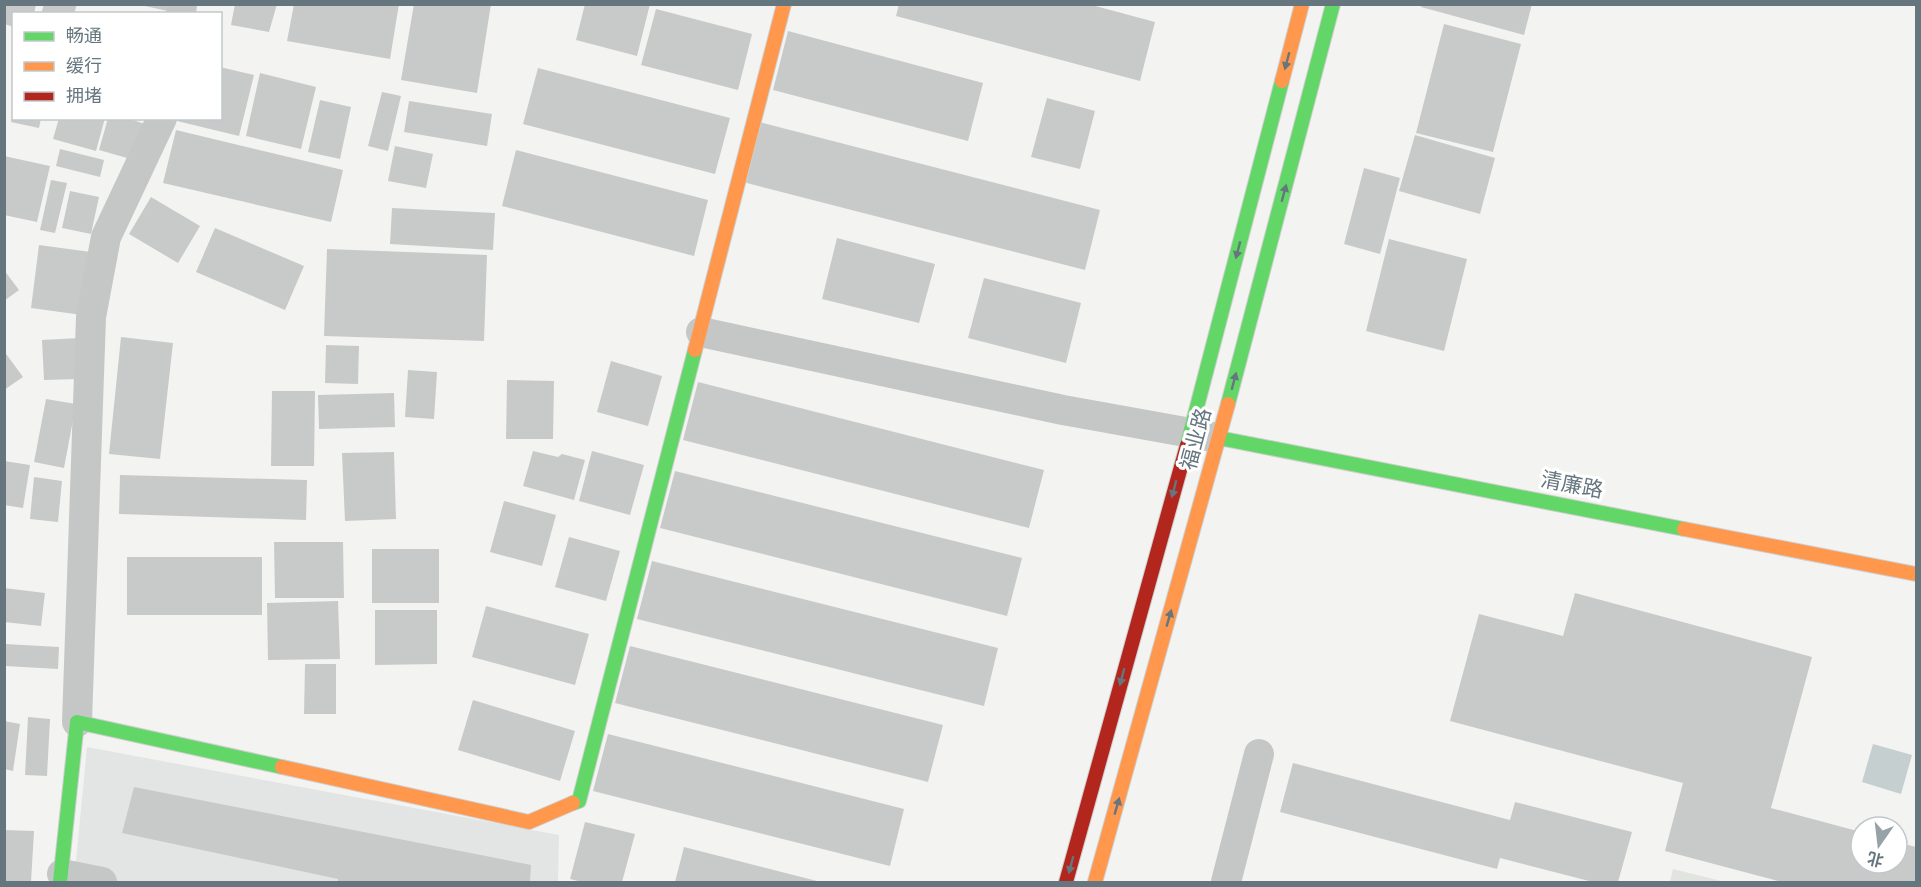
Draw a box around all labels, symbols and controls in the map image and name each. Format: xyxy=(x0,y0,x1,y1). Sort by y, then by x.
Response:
legend xyxy=(12,12,222,120)
text: 畅通 xyxy=(66,24,102,46)
one-way arrow xyxy=(1282,52,1291,70)
text: 缓行 xyxy=(66,54,102,76)
text: 拥堵 xyxy=(66,84,102,106)
one-way arrow xyxy=(1279,183,1289,202)
one-way arrow xyxy=(1232,241,1242,259)
one-way arrow xyxy=(1229,372,1239,390)
street label: 福业路 xyxy=(1174,405,1216,473)
street label: 清廉路 xyxy=(1539,465,1606,503)
one-way arrow xyxy=(1169,480,1179,498)
one-way arrow xyxy=(1165,609,1174,627)
one-way arrow xyxy=(1117,668,1127,686)
one-way arrow xyxy=(1112,797,1122,815)
north arrow xyxy=(1849,815,1909,875)
text: 北 xyxy=(1865,848,1886,871)
one-way arrow xyxy=(1065,856,1075,874)

